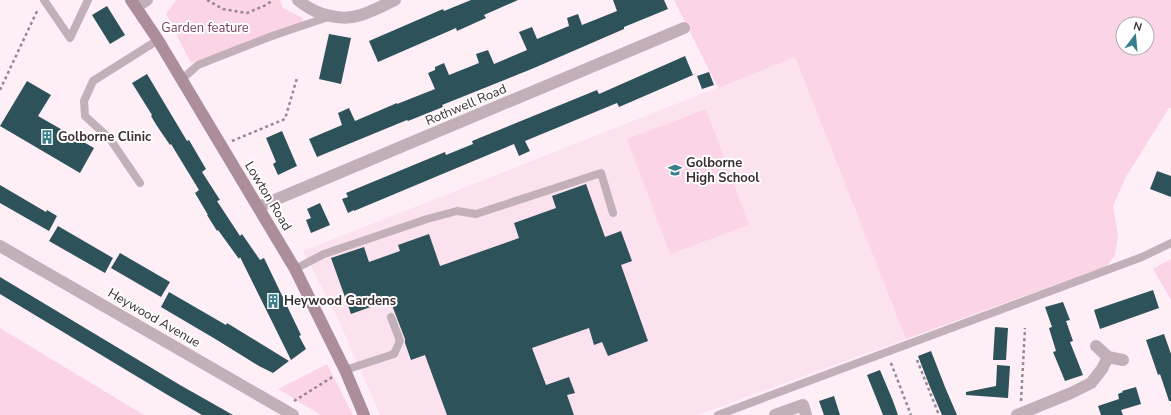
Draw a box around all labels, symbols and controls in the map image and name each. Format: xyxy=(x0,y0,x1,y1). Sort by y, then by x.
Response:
north arrow xyxy=(1115,16,1155,56)
park label: Garden feature xyxy=(161,19,249,37)
text: N xyxy=(1132,19,1144,35)
street label: Rothwell Road xyxy=(423,80,509,130)
place label: Golborne Clinic xyxy=(58,128,151,146)
building icon: Golborne Clinic xyxy=(39,129,55,145)
place label: Golborne High School xyxy=(686,154,760,187)
street label: Lowton Road xyxy=(240,158,296,234)
school or university icon: Golborne High School xyxy=(667,162,683,178)
street label: Heywood Avenue xyxy=(104,284,204,352)
place label: Heywood Gardens xyxy=(284,292,396,310)
building icon: Heywood Gardens xyxy=(265,293,281,309)

